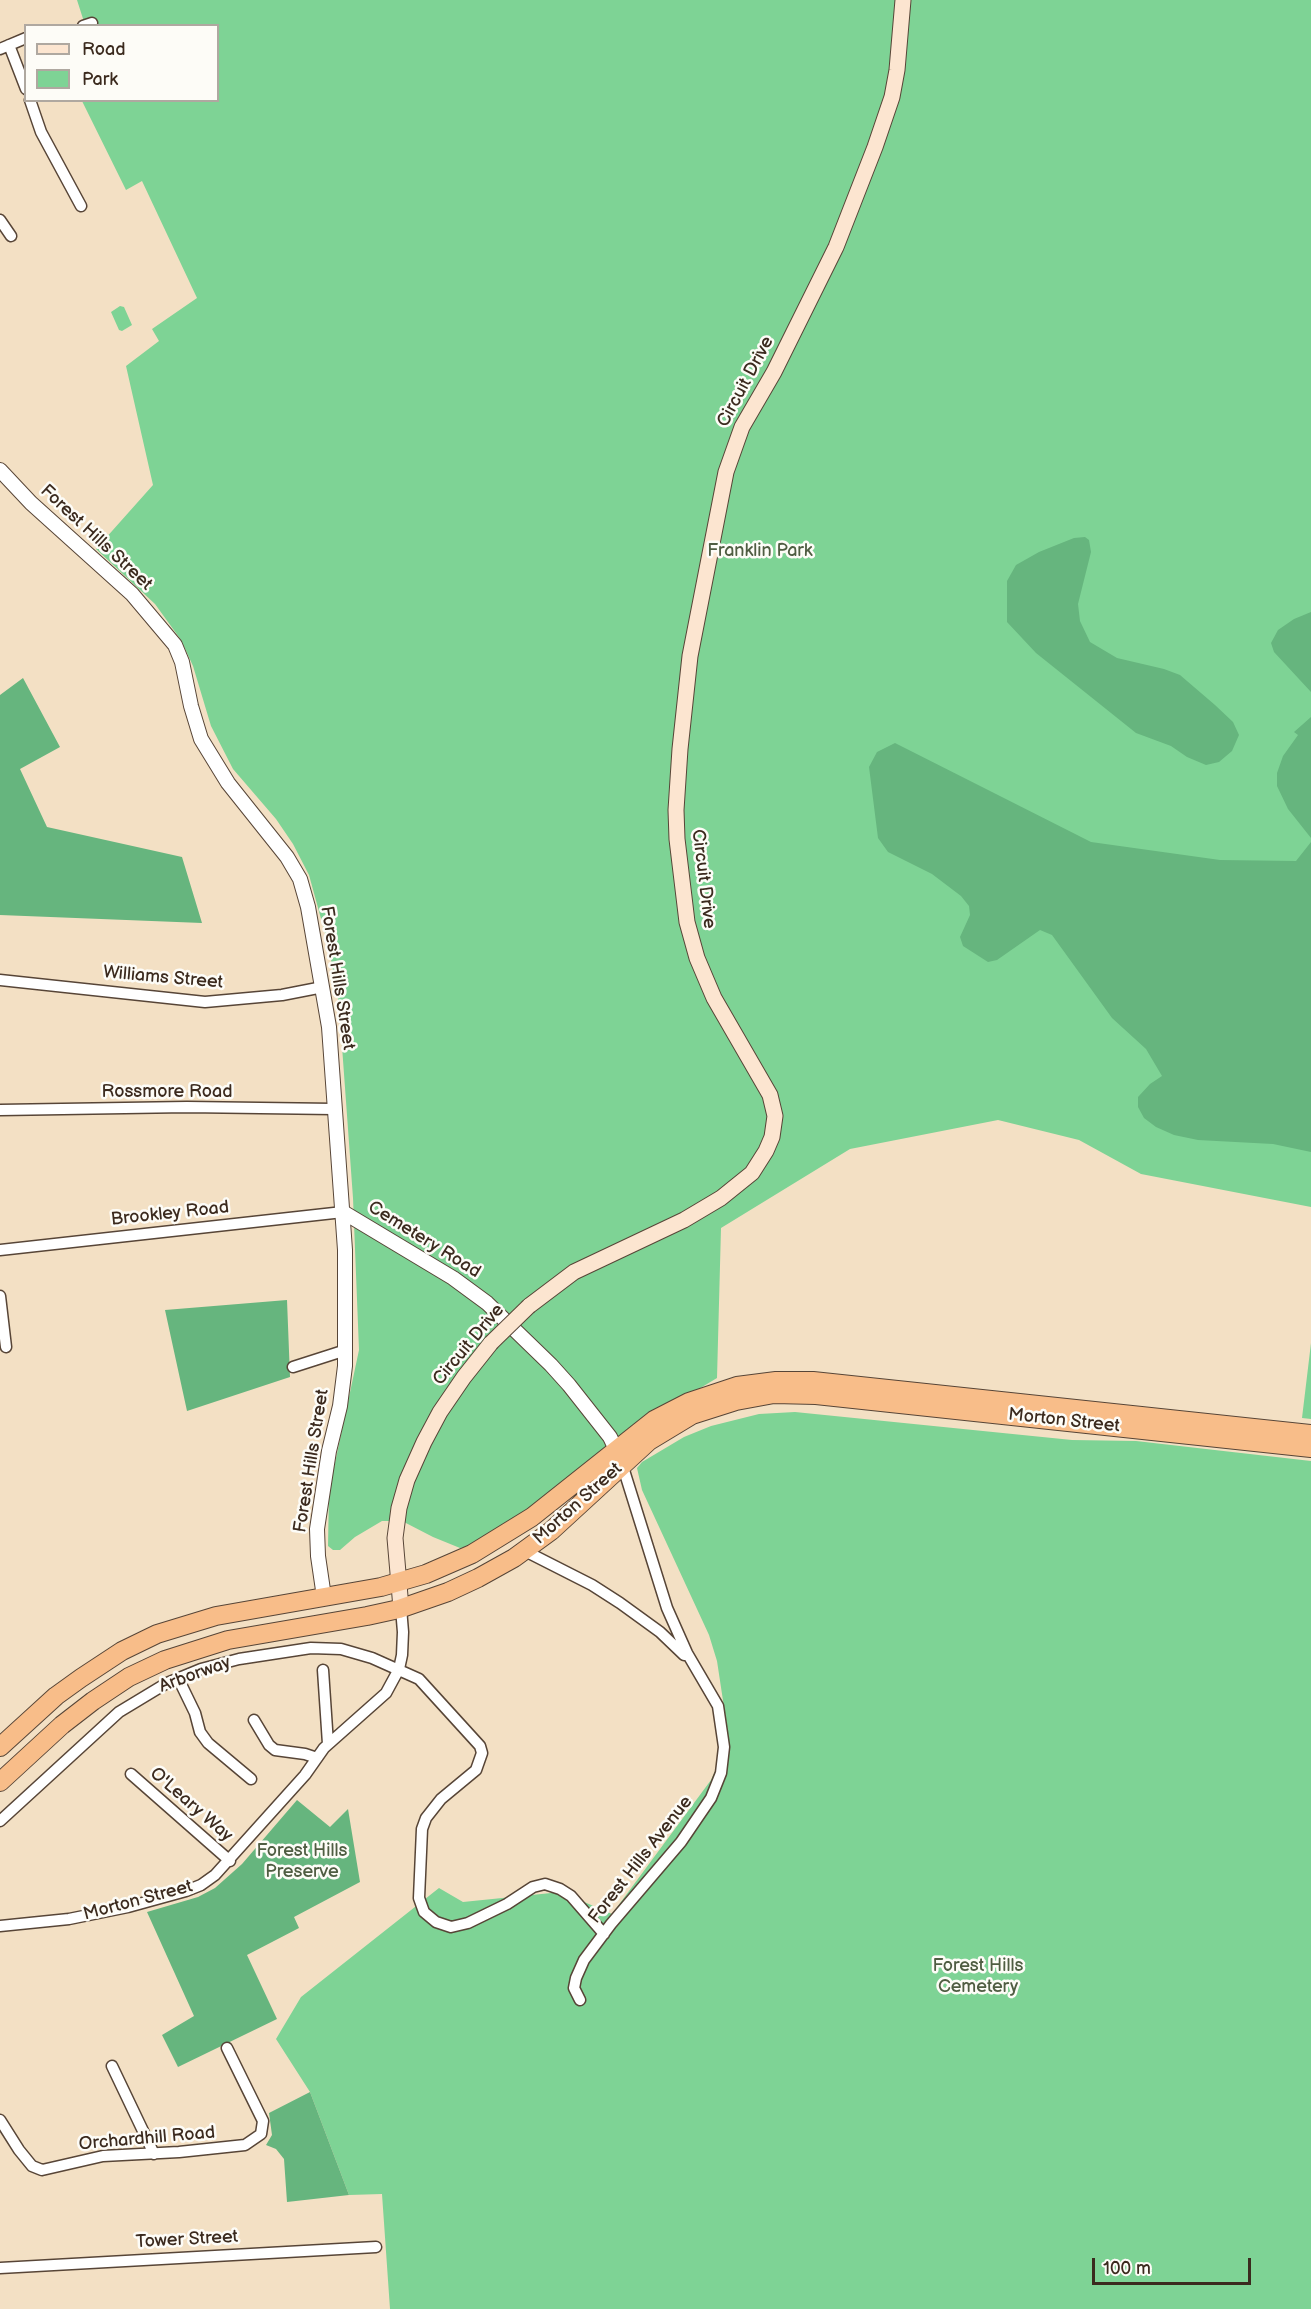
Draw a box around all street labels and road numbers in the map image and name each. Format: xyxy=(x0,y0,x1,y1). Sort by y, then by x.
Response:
street label: Circuit Drive xyxy=(713,333,779,431)
street label: Forest Hills Street xyxy=(36,481,156,595)
street label: Circuit Drive xyxy=(686,828,720,930)
street label: Forest Hills Street xyxy=(315,905,359,1051)
street label: Williams Street xyxy=(102,962,224,994)
street label: Rossmore Road xyxy=(101,1081,233,1103)
street label: Brookley Road xyxy=(110,1197,230,1231)
street label: Cemetery Road xyxy=(364,1197,484,1283)
street label: Circuit Drive xyxy=(429,1300,509,1390)
street label: Forest Hills Street xyxy=(290,1388,334,1534)
street label: Morton Street xyxy=(1007,1404,1121,1438)
street label: Morton Street xyxy=(529,1458,627,1550)
street label: Arborway xyxy=(156,1652,234,1698)
street label: O'Leary Way xyxy=(145,1763,237,1847)
street label: Forest Hills Avenue xyxy=(584,1792,698,1928)
street label: Morton Street xyxy=(81,1876,195,1926)
street label: Orchardhill Road xyxy=(78,2122,216,2156)
street label: Tower Street xyxy=(135,2227,239,2253)

